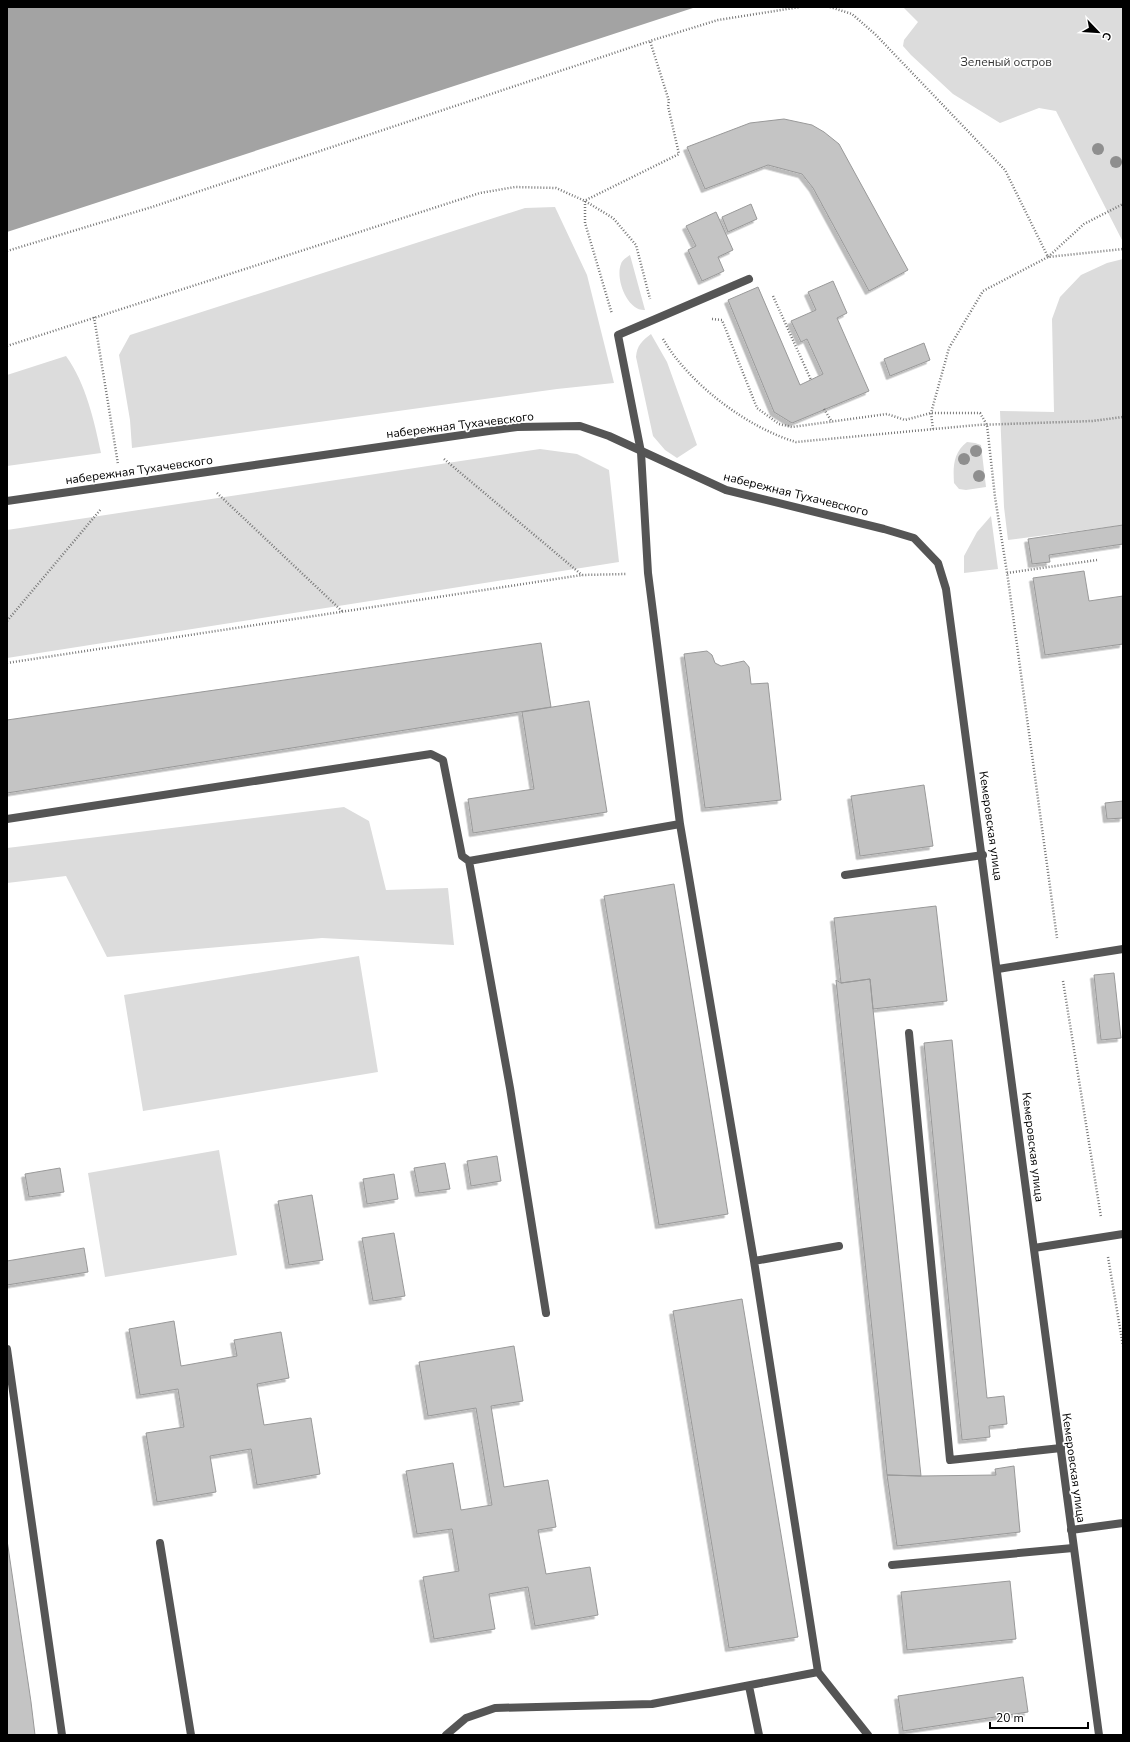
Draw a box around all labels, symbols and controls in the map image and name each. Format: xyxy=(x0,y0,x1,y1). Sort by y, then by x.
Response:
north arrow xyxy=(1078,12,1118,52)
text: С xyxy=(1098,29,1115,43)
park label: Зеленый остров xyxy=(960,54,1052,70)
street label: набережная Тухачевского xyxy=(385,408,535,442)
street label: набережная Тухачевского xyxy=(64,452,214,488)
street label: набережная Тухачевского xyxy=(722,468,870,520)
street label: Кемеровская улица xyxy=(975,770,1007,882)
street label: Кемеровская улица xyxy=(1018,1091,1048,1203)
street label: Кемеровская улица xyxy=(1058,1412,1090,1524)
scale bar xyxy=(990,1704,1088,1730)
text: 20 m xyxy=(996,1710,1024,1726)

